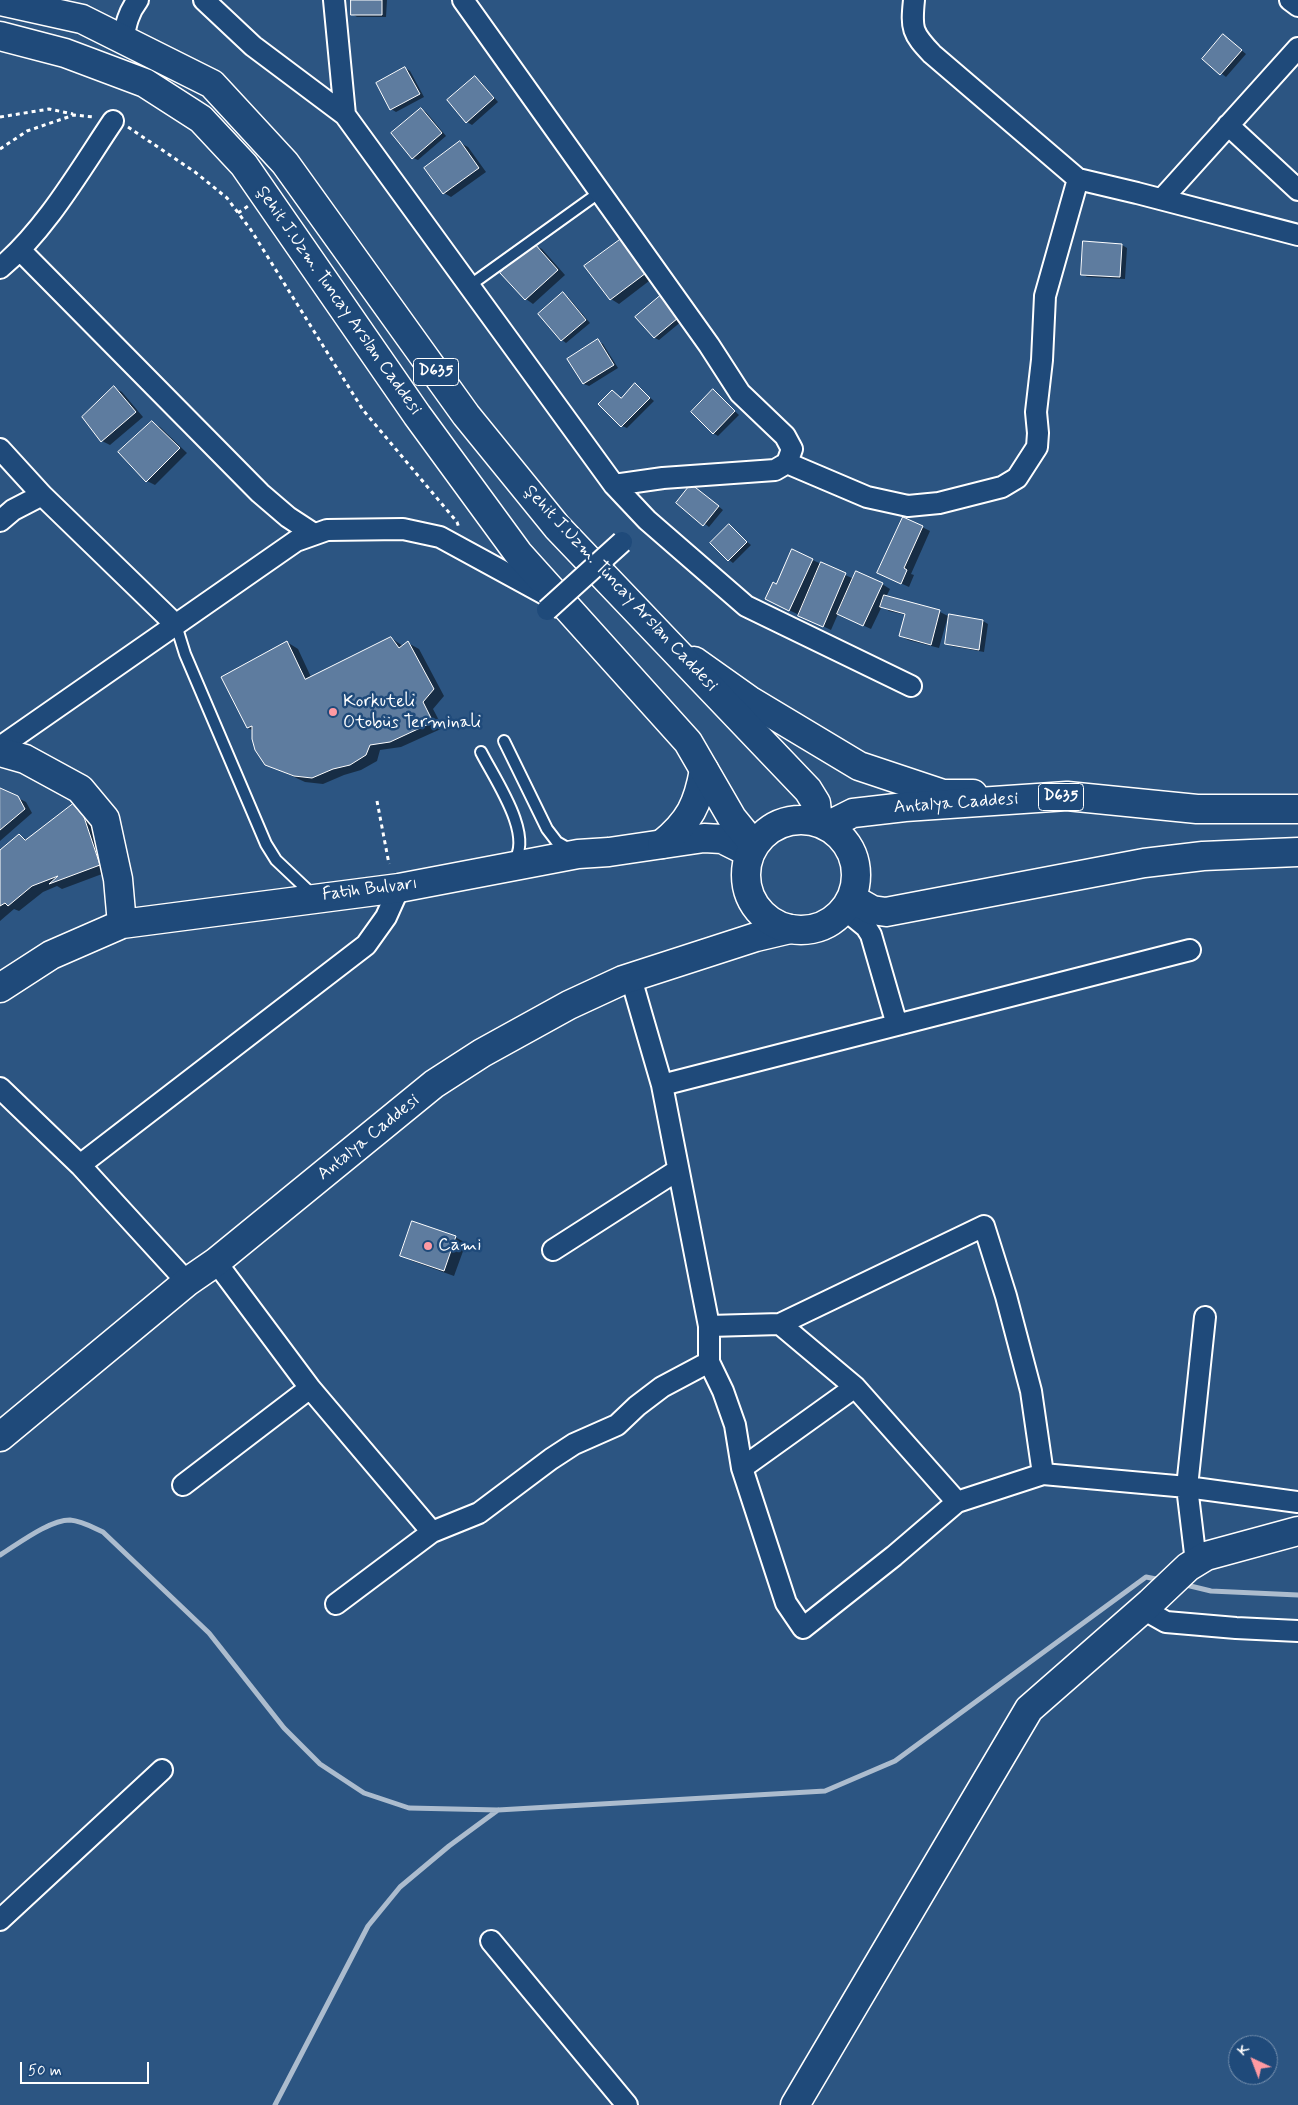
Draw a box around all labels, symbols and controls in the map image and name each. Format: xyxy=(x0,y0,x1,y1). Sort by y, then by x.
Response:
street label: Şehit J.Uzm. Tuncay Arslan Caddesi xyxy=(250,182,426,420)
road number: D635 xyxy=(414,358,458,386)
street label: Şehit J.Uzm. Tuncay Arslan Caddesi xyxy=(518,481,722,697)
place label: Korkuteli Otobüs Terminali xyxy=(343,691,481,734)
marker: Korkuteli Otobüs Terminali xyxy=(327,706,339,718)
road number: D635 xyxy=(1038,784,1084,810)
street label: Antalya Caddesi xyxy=(893,789,1019,819)
street label: Fatih Bulvarı xyxy=(321,873,419,907)
street label: Antalya Caddesi xyxy=(314,1090,424,1186)
place label: Cami xyxy=(438,1235,481,1257)
marker: Cami xyxy=(422,1240,434,1252)
north arrow xyxy=(1228,2035,1278,2085)
text: K xyxy=(1234,2040,1253,2060)
scale bar xyxy=(22,2052,151,2084)
text: 50 m xyxy=(28,2061,62,2081)

